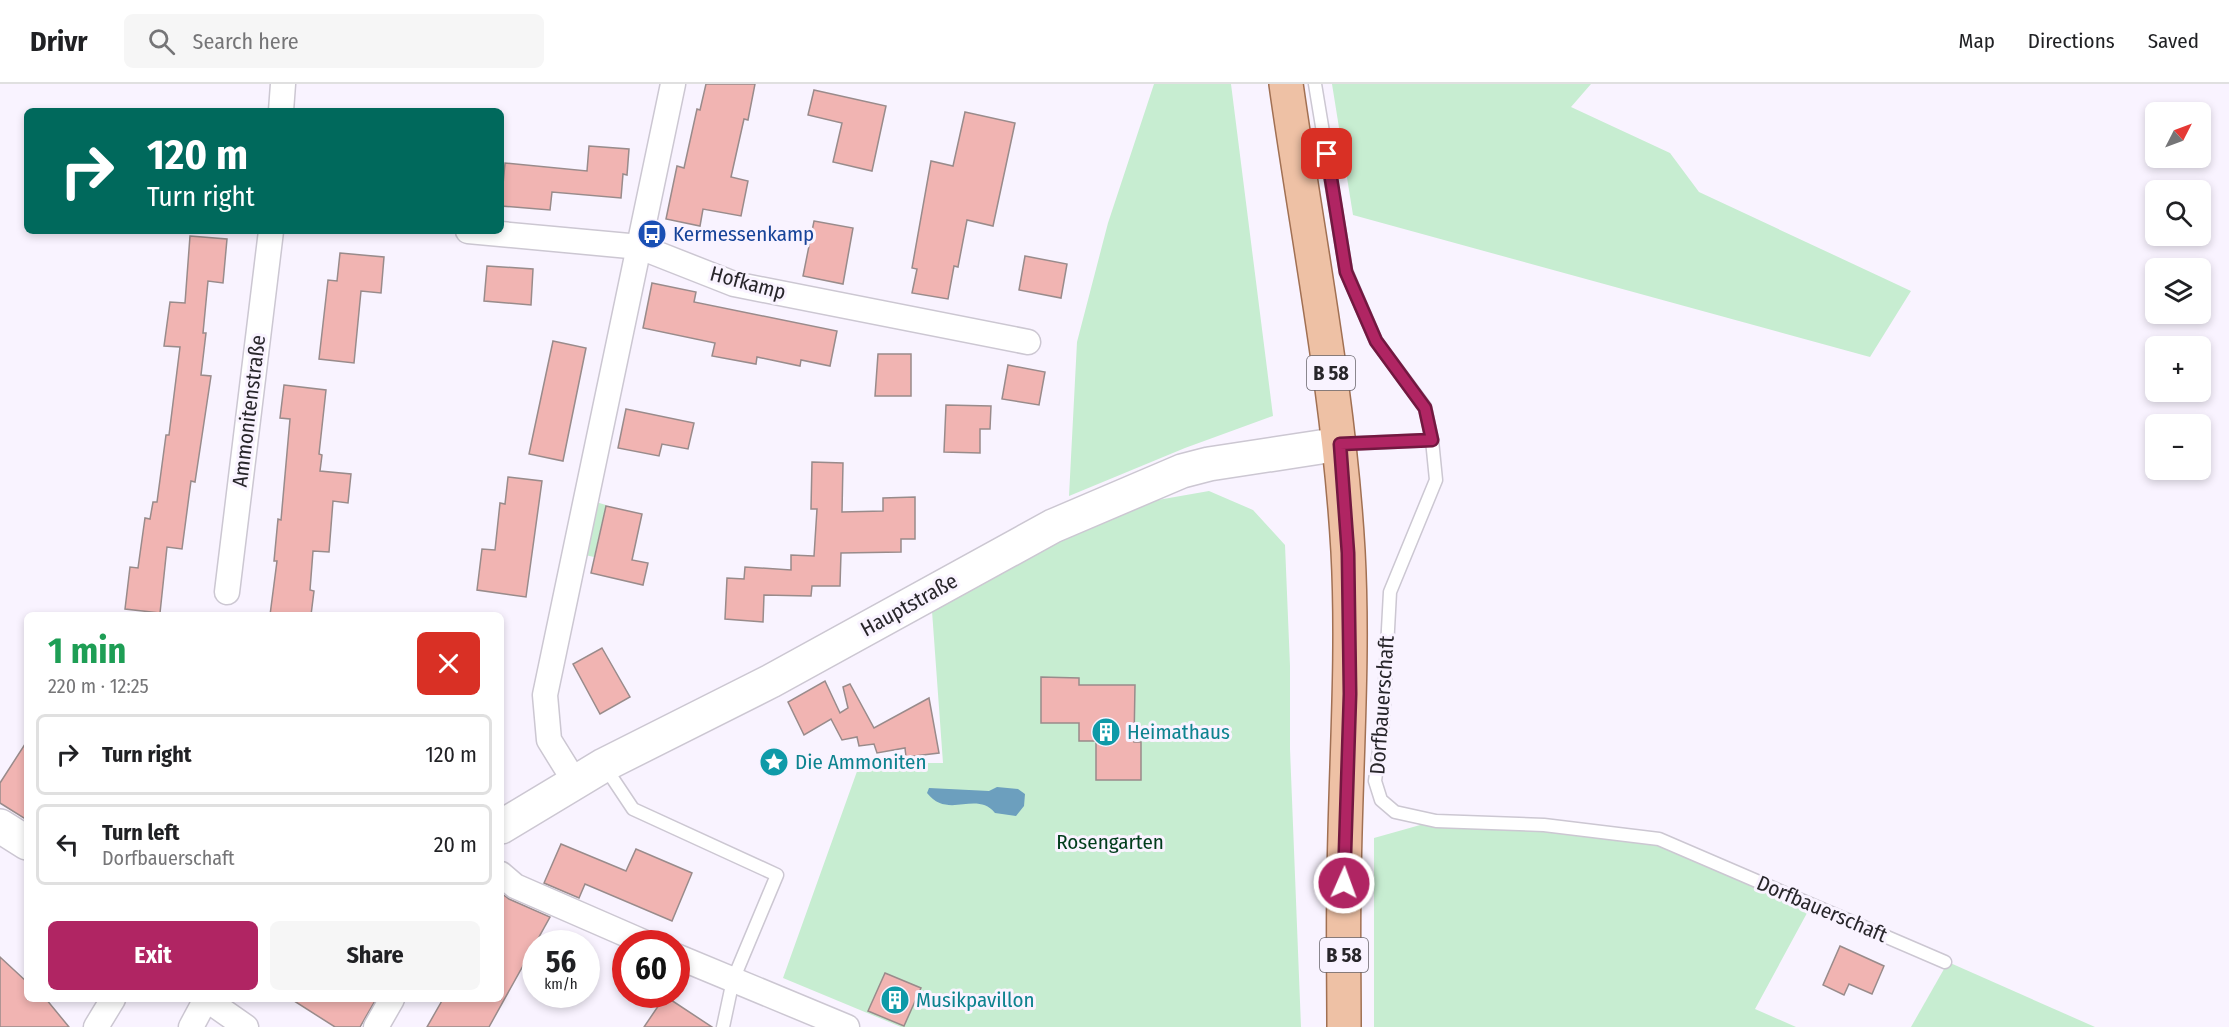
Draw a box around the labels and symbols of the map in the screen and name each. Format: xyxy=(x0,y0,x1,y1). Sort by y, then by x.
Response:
north arrow xyxy=(2145,102,2211,168)
pin xyxy=(1301,128,1352,179)
bus stop icon: Kermessenkamp xyxy=(636,218,668,250)
place label: Kermessenkamp xyxy=(673,221,814,247)
street label: Hofkamp xyxy=(707,260,789,306)
street label: Ammonitenstraße xyxy=(227,333,271,489)
road number: B 58 xyxy=(1307,356,1355,390)
street label: Hauptstraße xyxy=(856,568,962,642)
street label: Dorfbauerschaft xyxy=(1364,634,1400,775)
building icon: Heimathaus xyxy=(1090,716,1122,748)
place label: Heimathaus xyxy=(1127,719,1230,745)
place icon: Die Ammoniten xyxy=(758,746,790,778)
place label: Die Ammoniten xyxy=(795,749,927,775)
park label: Rosengarten xyxy=(1056,829,1164,855)
position arrow xyxy=(1312,851,1376,915)
street label: Dorfbauerschaft xyxy=(1753,870,1891,948)
speed limit sign: 60 xyxy=(612,930,690,1008)
road number: B 58 xyxy=(1320,938,1368,972)
building icon: Musikpavillon xyxy=(879,984,911,1016)
place label: Musikpavillon xyxy=(916,987,1035,1013)

